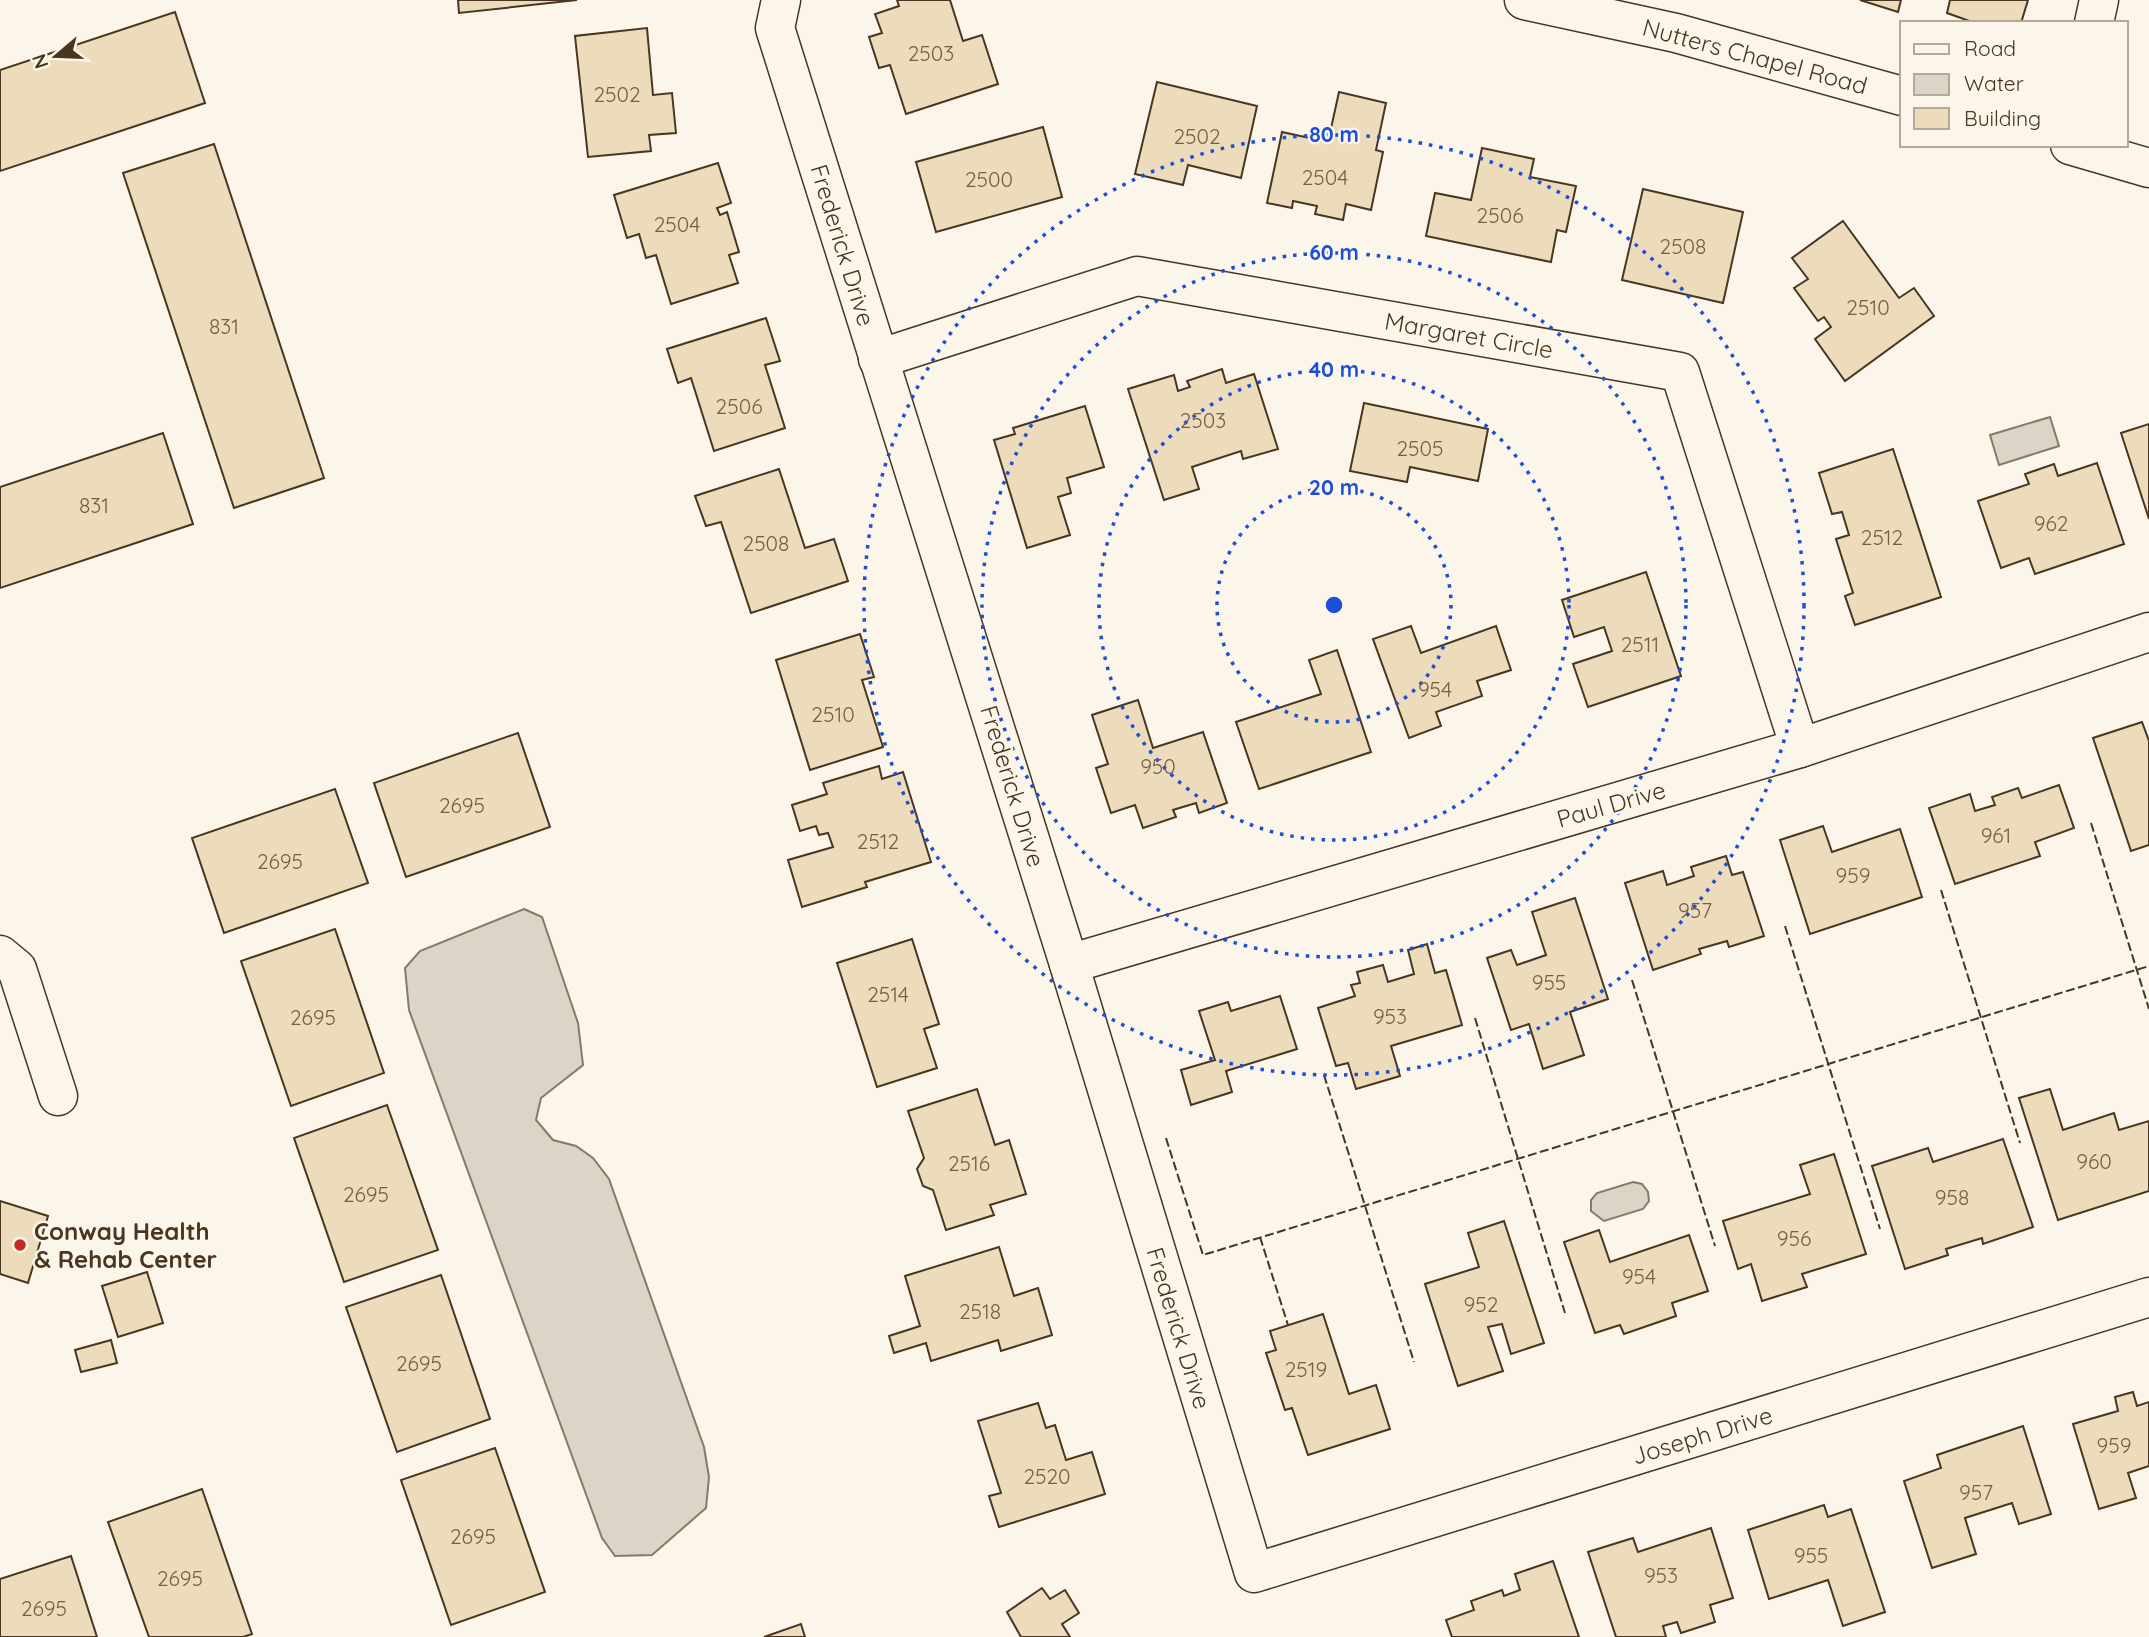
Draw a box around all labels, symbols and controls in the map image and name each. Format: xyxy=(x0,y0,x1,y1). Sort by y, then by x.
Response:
street label: Nutters Chapel Road xyxy=(1639,12,1871,100)
north arrow xyxy=(21,21,91,91)
legend xyxy=(1900,21,2128,147)
text: Road xyxy=(1964,35,2016,61)
house number: 2503 xyxy=(908,40,954,66)
text: N xyxy=(26,51,54,72)
text: Water xyxy=(1964,70,2024,96)
house number: 2502 xyxy=(593,81,641,107)
text: Building xyxy=(1964,105,2041,131)
text: 80 m xyxy=(1309,121,1359,147)
house number: 2502 xyxy=(1173,123,1221,149)
street label: Frederick Drive xyxy=(804,160,882,330)
house number: 2504 xyxy=(1302,164,1348,190)
house number: 2500 xyxy=(965,166,1013,192)
house number: 2506 xyxy=(1477,202,1523,228)
house number: 2504 xyxy=(654,211,700,237)
house number: 2508 xyxy=(1660,233,1706,259)
text: 60 m xyxy=(1309,239,1359,265)
house number: 2510 xyxy=(1846,294,1890,320)
street label: Margaret Circle xyxy=(1382,305,1556,365)
house number: 831 xyxy=(209,313,239,339)
text: 40 m xyxy=(1309,356,1359,382)
house number: 2506 xyxy=(716,393,762,419)
house number: 2503 xyxy=(1180,407,1226,433)
house number: 2505 xyxy=(1396,435,1444,461)
text: 20 m xyxy=(1309,474,1359,500)
house number: 831 xyxy=(79,492,109,518)
house number: 962 xyxy=(2034,510,2068,536)
house number: 2512 xyxy=(1861,524,1903,550)
house number: 2508 xyxy=(743,530,789,556)
centre of rings xyxy=(1322,593,1346,617)
house number: 2511 xyxy=(1621,631,1659,657)
house number: 954 xyxy=(1418,676,1452,702)
house number: 2510 xyxy=(811,701,855,727)
street label: Frederick Drive xyxy=(974,701,1052,871)
house number: 950 xyxy=(1140,753,1176,779)
street label: Paul Drive xyxy=(1553,774,1669,834)
house number: 2695 xyxy=(439,792,485,818)
house number: 961 xyxy=(1981,822,2011,848)
house number: 2512 xyxy=(857,828,899,854)
house number: 2695 xyxy=(257,848,303,874)
house number: 959 xyxy=(1836,862,1870,888)
house number: 957 xyxy=(1678,897,1712,923)
house number: 955 xyxy=(1532,969,1566,995)
house number: 2514 xyxy=(867,981,909,1007)
house number: 953 xyxy=(1373,1003,1407,1029)
house number: 2695 xyxy=(290,1004,336,1030)
house number: 960 xyxy=(2076,1148,2112,1174)
house number: 2516 xyxy=(948,1150,990,1176)
house number: 2695 xyxy=(343,1181,389,1207)
house number: 958 xyxy=(1935,1184,1969,1210)
place label: Conway Health & Rehab Center xyxy=(34,1216,217,1274)
house number: 956 xyxy=(1777,1225,1811,1251)
marker: Conway Health & Rehab Center xyxy=(12,1237,28,1253)
street label: Frederick Drive xyxy=(1140,1243,1218,1413)
house number: 954 xyxy=(1622,1263,1656,1289)
house number: 952 xyxy=(1464,1291,1498,1317)
house number: 2518 xyxy=(959,1298,1001,1324)
house number: 2695 xyxy=(396,1350,442,1376)
house number: 2519 xyxy=(1285,1356,1327,1382)
street label: Joseph Drive xyxy=(1628,1399,1776,1471)
house number: 959 xyxy=(2097,1432,2131,1458)
house number: 2520 xyxy=(1023,1463,1071,1489)
house number: 957 xyxy=(1959,1479,1993,1505)
house number: 2695 xyxy=(450,1523,496,1549)
house number: 955 xyxy=(1794,1542,1828,1568)
house number: 953 xyxy=(1644,1562,1678,1588)
house number: 2695 xyxy=(157,1565,203,1591)
house number: 2695 xyxy=(21,1595,67,1621)

